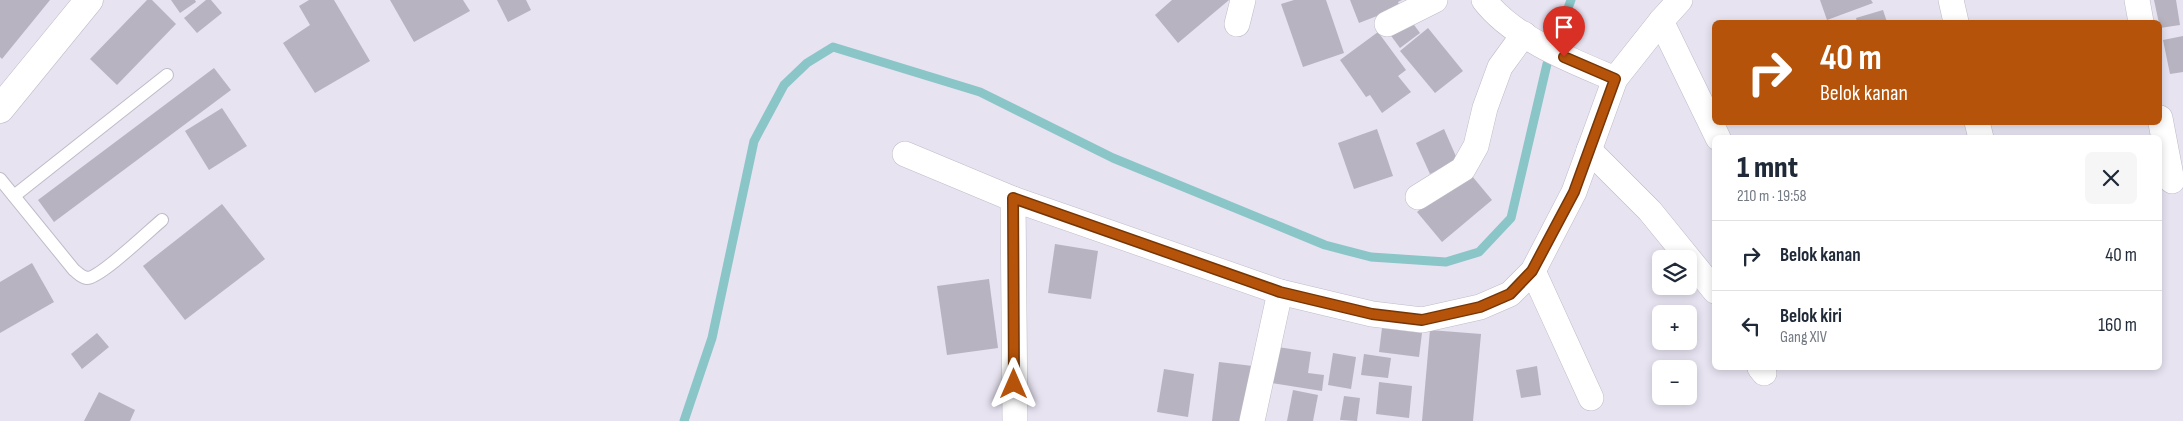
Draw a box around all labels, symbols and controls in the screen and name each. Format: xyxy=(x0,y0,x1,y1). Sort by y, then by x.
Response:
pin xyxy=(1543,6,1585,57)
icon: arrive xyxy=(1550,13,1578,41)
text: 40 m xyxy=(1820,37,1882,80)
icon: right xyxy=(1737,40,1802,105)
text: Belok kanan xyxy=(1820,80,1908,107)
text: 1 mnt xyxy=(1737,150,1798,186)
button: close xyxy=(2085,152,2137,204)
text: 210 m · 19:58 xyxy=(1737,187,1807,206)
icon: right xyxy=(1737,242,1765,270)
text: Belok kanan xyxy=(1780,244,1861,267)
text: 40 m xyxy=(2105,244,2137,267)
map controls xyxy=(1652,250,1697,405)
button: layers xyxy=(1652,250,1697,295)
button: + xyxy=(1652,305,1697,350)
text: Belok kiri xyxy=(1780,305,1842,328)
icon: left xyxy=(1737,312,1765,340)
text: 160 m xyxy=(2098,314,2137,337)
text: Gang XIV xyxy=(1780,328,1827,347)
position arrow xyxy=(987,357,1039,409)
button: − xyxy=(1652,360,1697,405)

